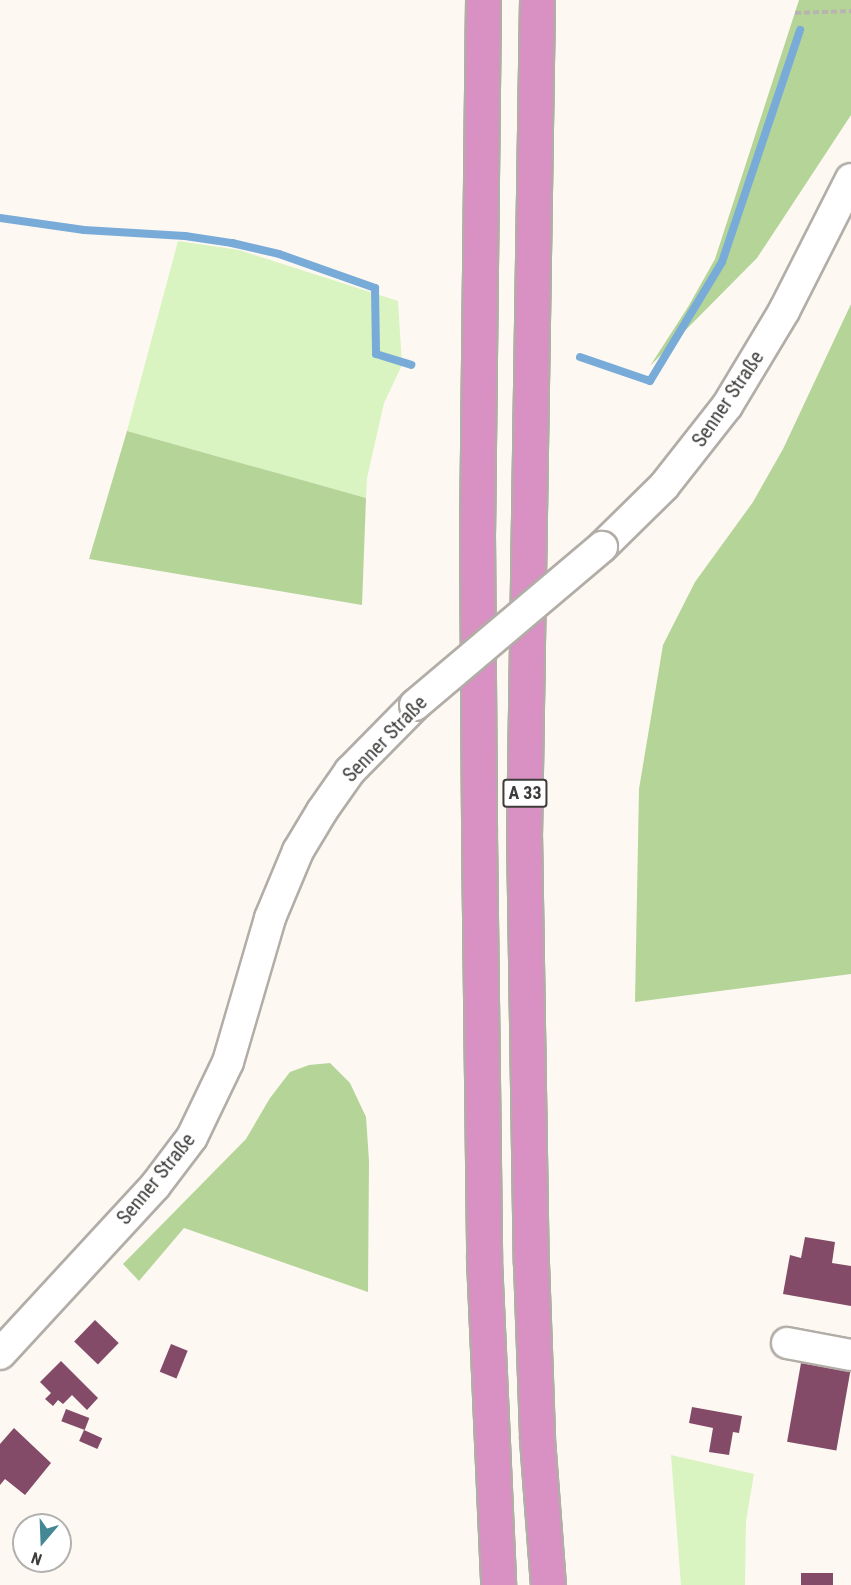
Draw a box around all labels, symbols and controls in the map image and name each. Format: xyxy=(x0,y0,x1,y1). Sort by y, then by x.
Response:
street label: Senner Straße xyxy=(687,346,769,452)
street label: Senner Straße xyxy=(338,691,432,787)
road number: A 33 xyxy=(501,778,549,808)
street label: Senner Straße xyxy=(112,1128,200,1230)
north arrow xyxy=(12,1513,72,1573)
text: N xyxy=(29,1548,44,1569)

